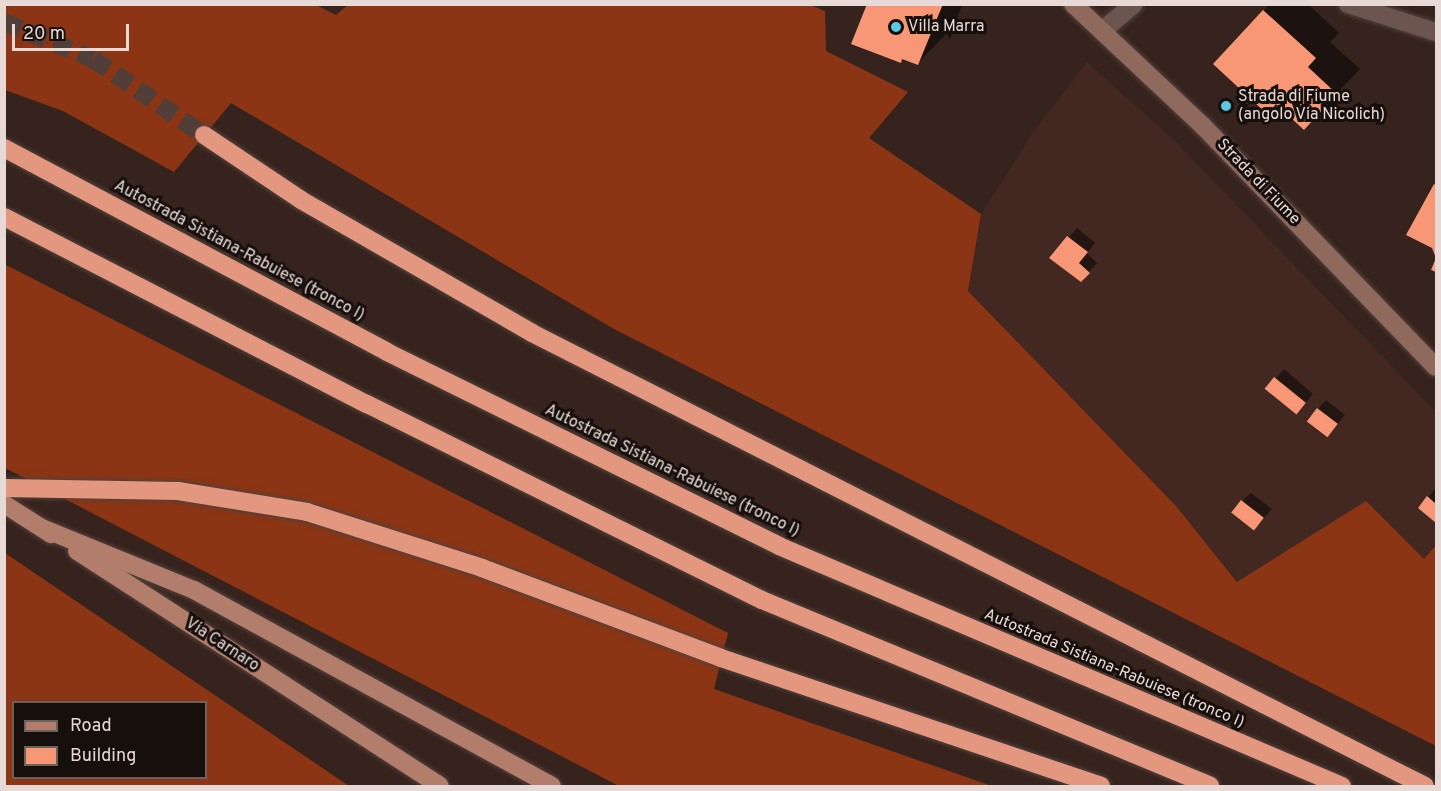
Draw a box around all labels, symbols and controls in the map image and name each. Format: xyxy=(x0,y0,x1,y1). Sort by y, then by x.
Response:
scale bar xyxy=(15,12,132,50)
place label: Villa Marra xyxy=(908,17,985,37)
marker: Villa Marra xyxy=(889,20,903,34)
text: 20 m xyxy=(23,23,65,46)
place label: Strada di Fiume (angolo Via Nicolich) xyxy=(1238,87,1386,125)
marker: Strada di Fiume (angolo Via Nicolich) xyxy=(1219,99,1233,113)
street label: Strada di Fiume xyxy=(1212,135,1304,229)
street label: Autostrada Sistiana-Rabuiese (tronco I) xyxy=(111,177,367,325)
street label: Autostrada Sistiana-Rabuiese (tronco I) xyxy=(542,401,802,541)
street label: Autostrada Sistiana-Rabuiese (tronco I) xyxy=(981,605,1247,733)
street label: Via Carnaro xyxy=(181,614,263,676)
legend xyxy=(12,701,207,779)
text: Road xyxy=(70,715,112,738)
text: Building xyxy=(70,745,136,768)

